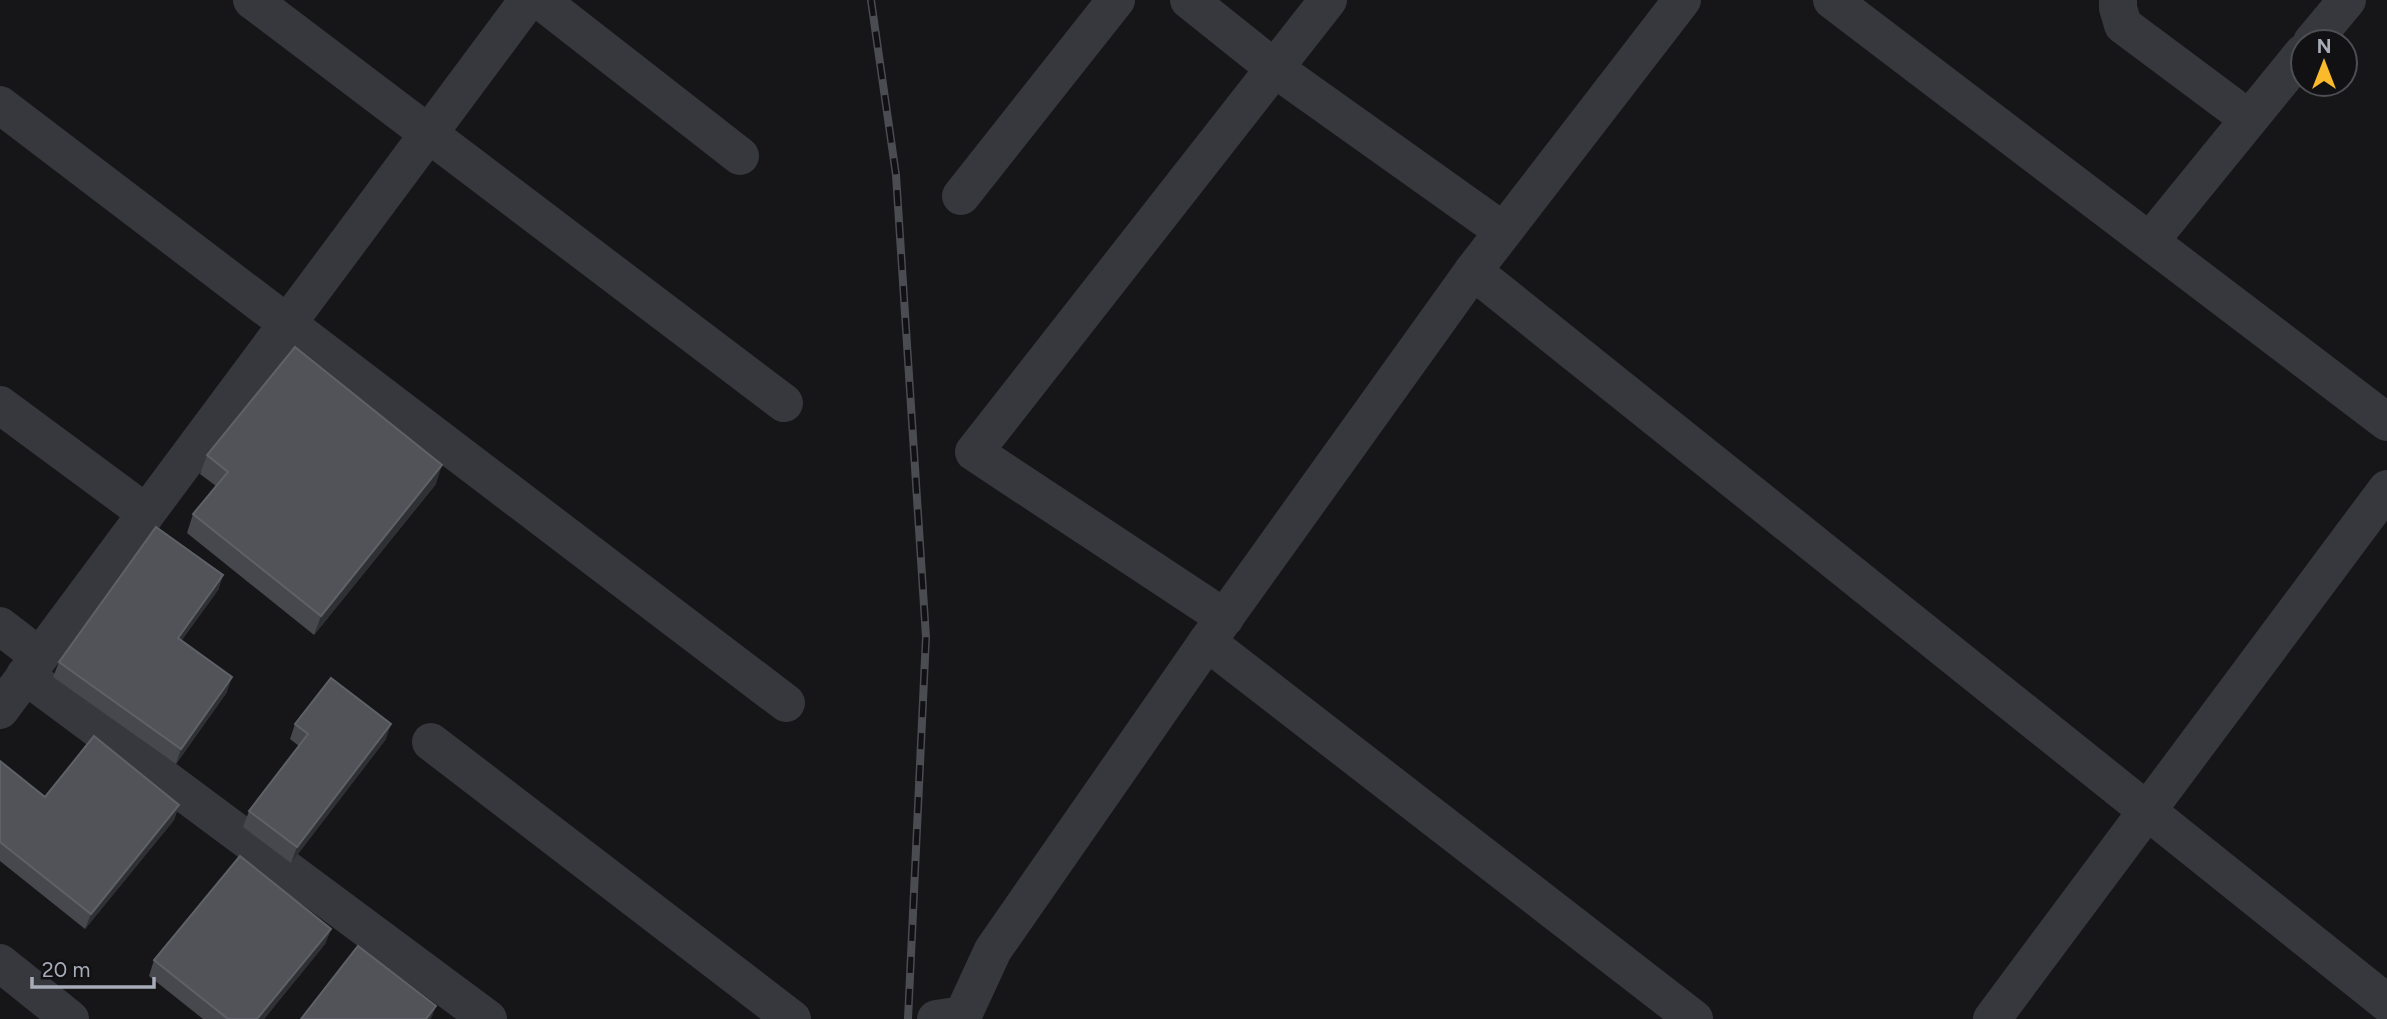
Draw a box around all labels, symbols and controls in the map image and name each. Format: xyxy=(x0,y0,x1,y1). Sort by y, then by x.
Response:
north arrow xyxy=(2289,28,2359,98)
text: N xyxy=(2317,35,2331,58)
scale bar xyxy=(32,946,154,990)
text: 20 m xyxy=(42,957,90,982)

